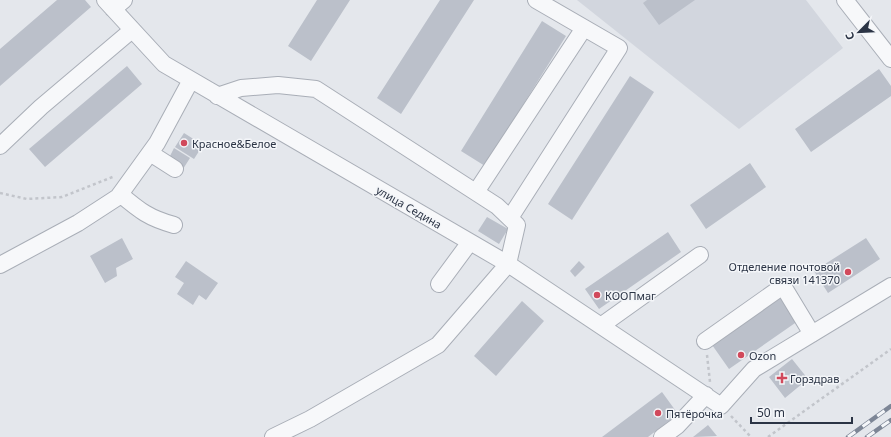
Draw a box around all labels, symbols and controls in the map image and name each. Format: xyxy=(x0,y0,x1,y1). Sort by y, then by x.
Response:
north arrow xyxy=(839,12,879,52)
text: С xyxy=(841,30,858,43)
place label: Красное&Белое xyxy=(192,136,276,151)
marker: Красное&Белое xyxy=(179,138,189,148)
street label: улица Седина xyxy=(373,182,445,232)
place label: Отделение почтовой связи 141370 xyxy=(729,259,840,287)
marker: Отделение почтовой связи 141370 xyxy=(843,267,853,277)
place label: КООПмаг xyxy=(605,288,656,303)
marker: КООПмаг xyxy=(592,290,602,300)
place label: Ozon xyxy=(749,348,776,363)
marker: Ozon xyxy=(736,350,746,360)
place label: Горздрав xyxy=(790,371,839,386)
marker: Горздрав xyxy=(777,373,787,383)
scale bar xyxy=(751,399,852,425)
text: 50 m xyxy=(757,404,785,421)
place label: Пятёрочка xyxy=(666,406,723,421)
marker: Пятёрочка xyxy=(653,408,663,418)

